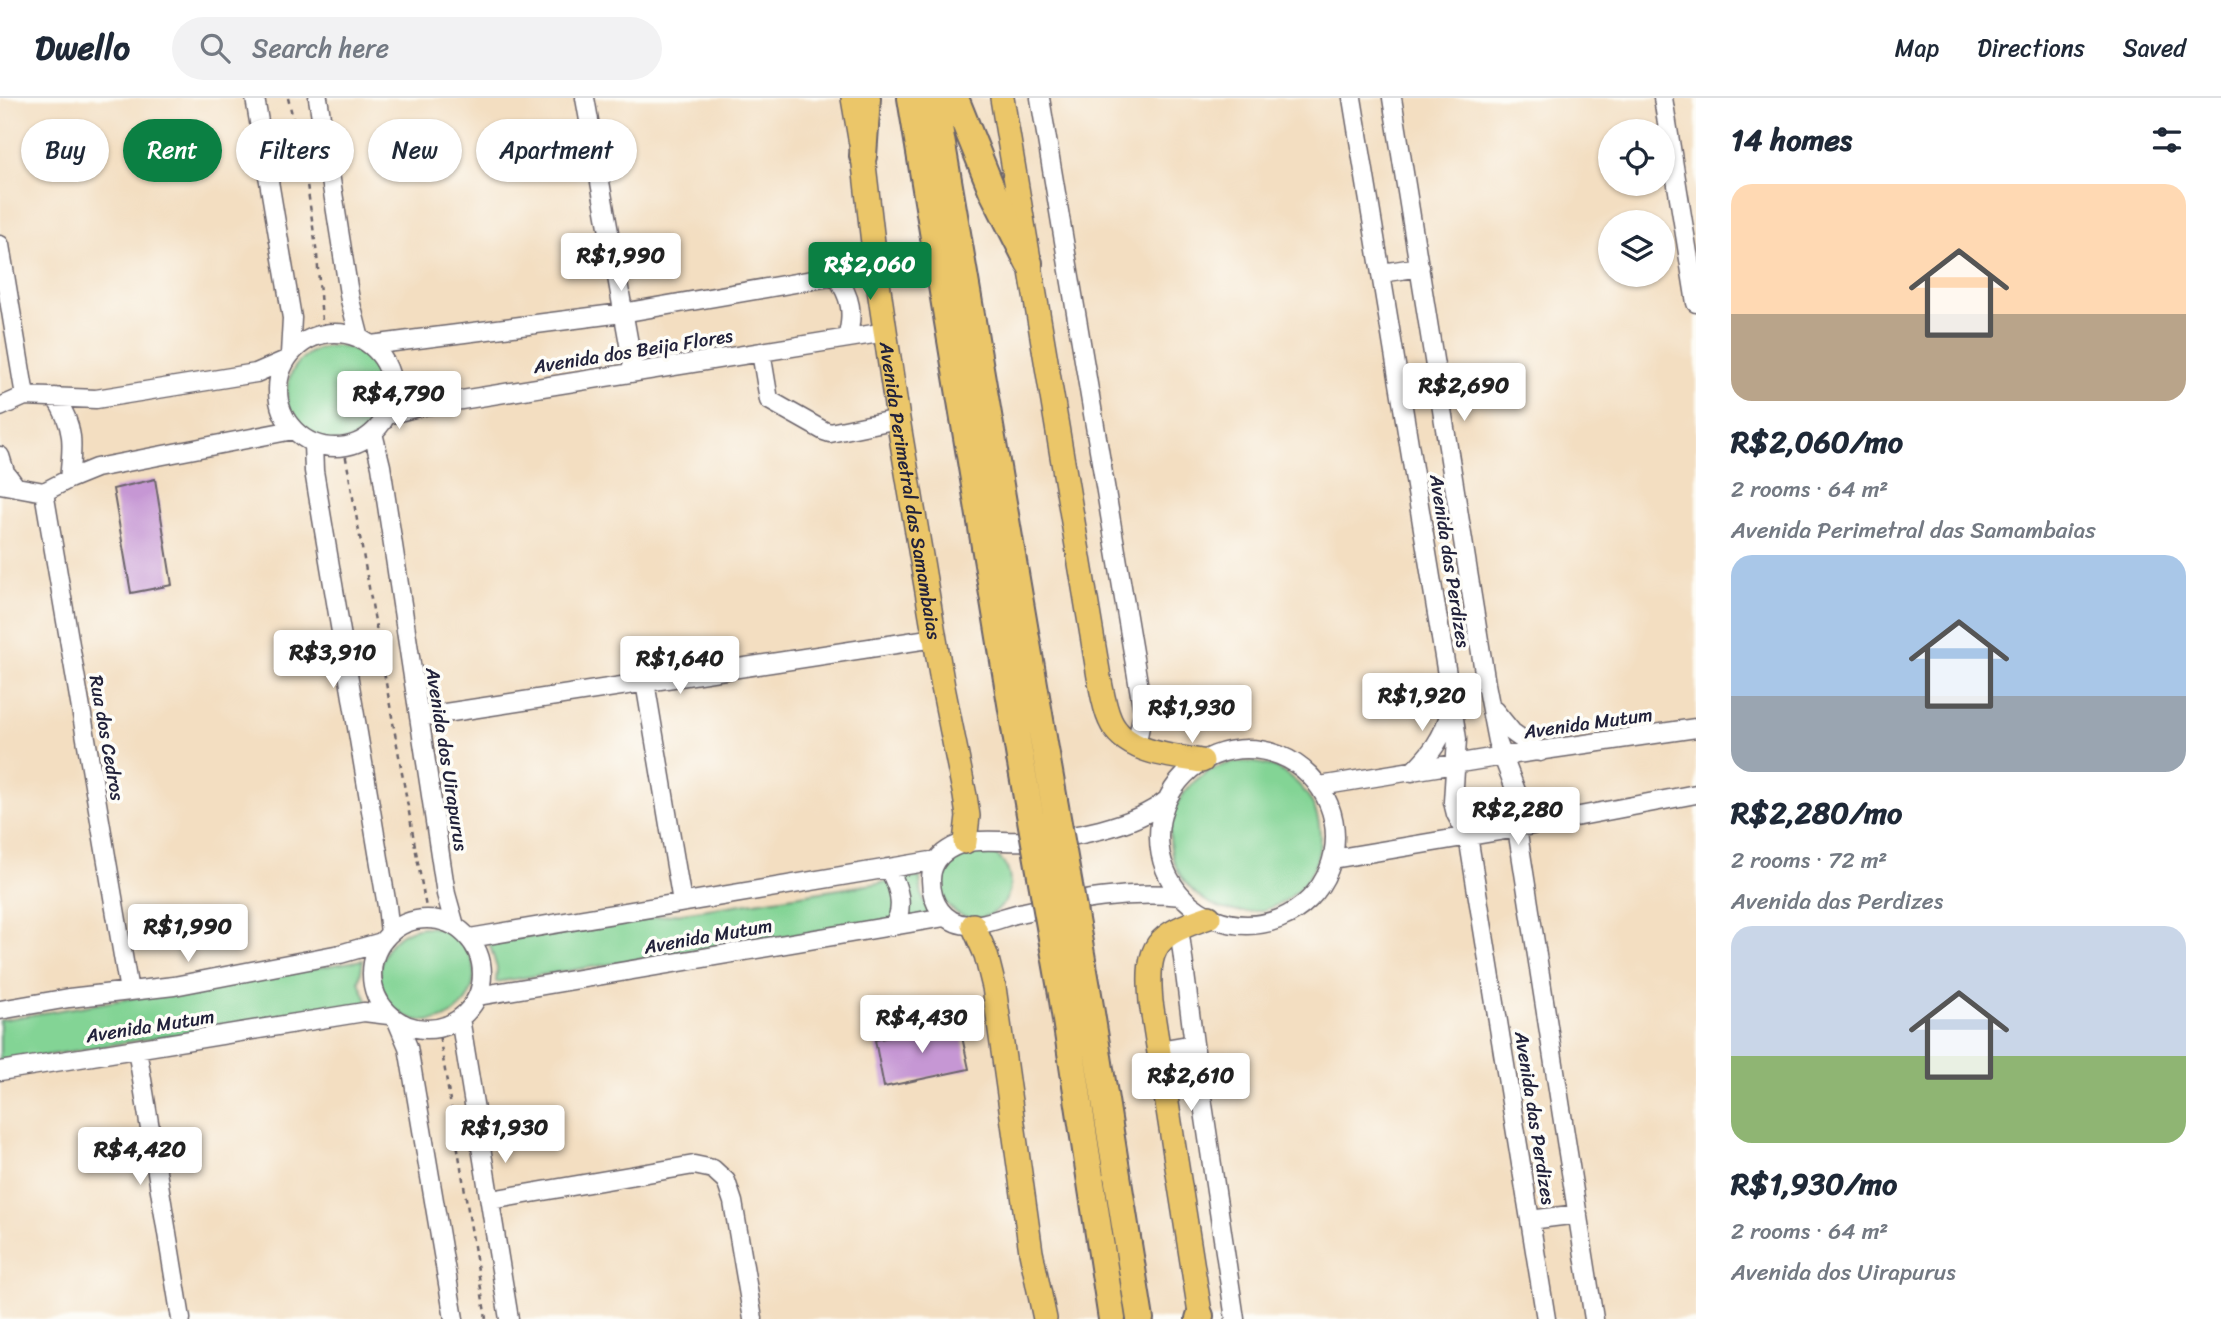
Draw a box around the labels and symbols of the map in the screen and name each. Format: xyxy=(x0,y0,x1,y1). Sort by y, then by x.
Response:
pin: R$1,990 xyxy=(556,234,686,293)
pin: R$2,060 xyxy=(805,242,935,302)
street label: Avenida dos Beija Flores xyxy=(530,319,735,383)
street label: Avenida Perimetral das Samambaias xyxy=(870,338,951,643)
pin: R$2,690 xyxy=(1399,364,1529,423)
pin: R$4,790 xyxy=(334,372,464,431)
street label: Avenida das Perdizes xyxy=(1420,471,1480,650)
pin: R$3,910 xyxy=(268,630,398,690)
pin: R$1,640 xyxy=(615,636,745,696)
street label: Avenida dos Uirapurus xyxy=(416,664,478,853)
street label: Rua dos Cedros xyxy=(80,673,134,804)
pin: R$1,920 xyxy=(1357,674,1487,733)
pin: R$1,930 xyxy=(1127,686,1257,745)
street label: Avenida Mutum xyxy=(1520,698,1655,749)
pin: R$2,280 xyxy=(1453,788,1583,847)
pin: R$1,990 xyxy=(123,904,253,964)
street label: Avenida Mutum xyxy=(640,908,775,964)
pin: R$4,430 xyxy=(857,996,987,1055)
street label: Avenida Mutum xyxy=(82,1000,217,1053)
street label: Avenida das Perdizes xyxy=(1505,1028,1565,1207)
pin: R$2,610 xyxy=(1126,1054,1256,1113)
pin: R$1,930 xyxy=(440,1105,570,1165)
pin: R$4,420 xyxy=(75,1128,205,1187)

